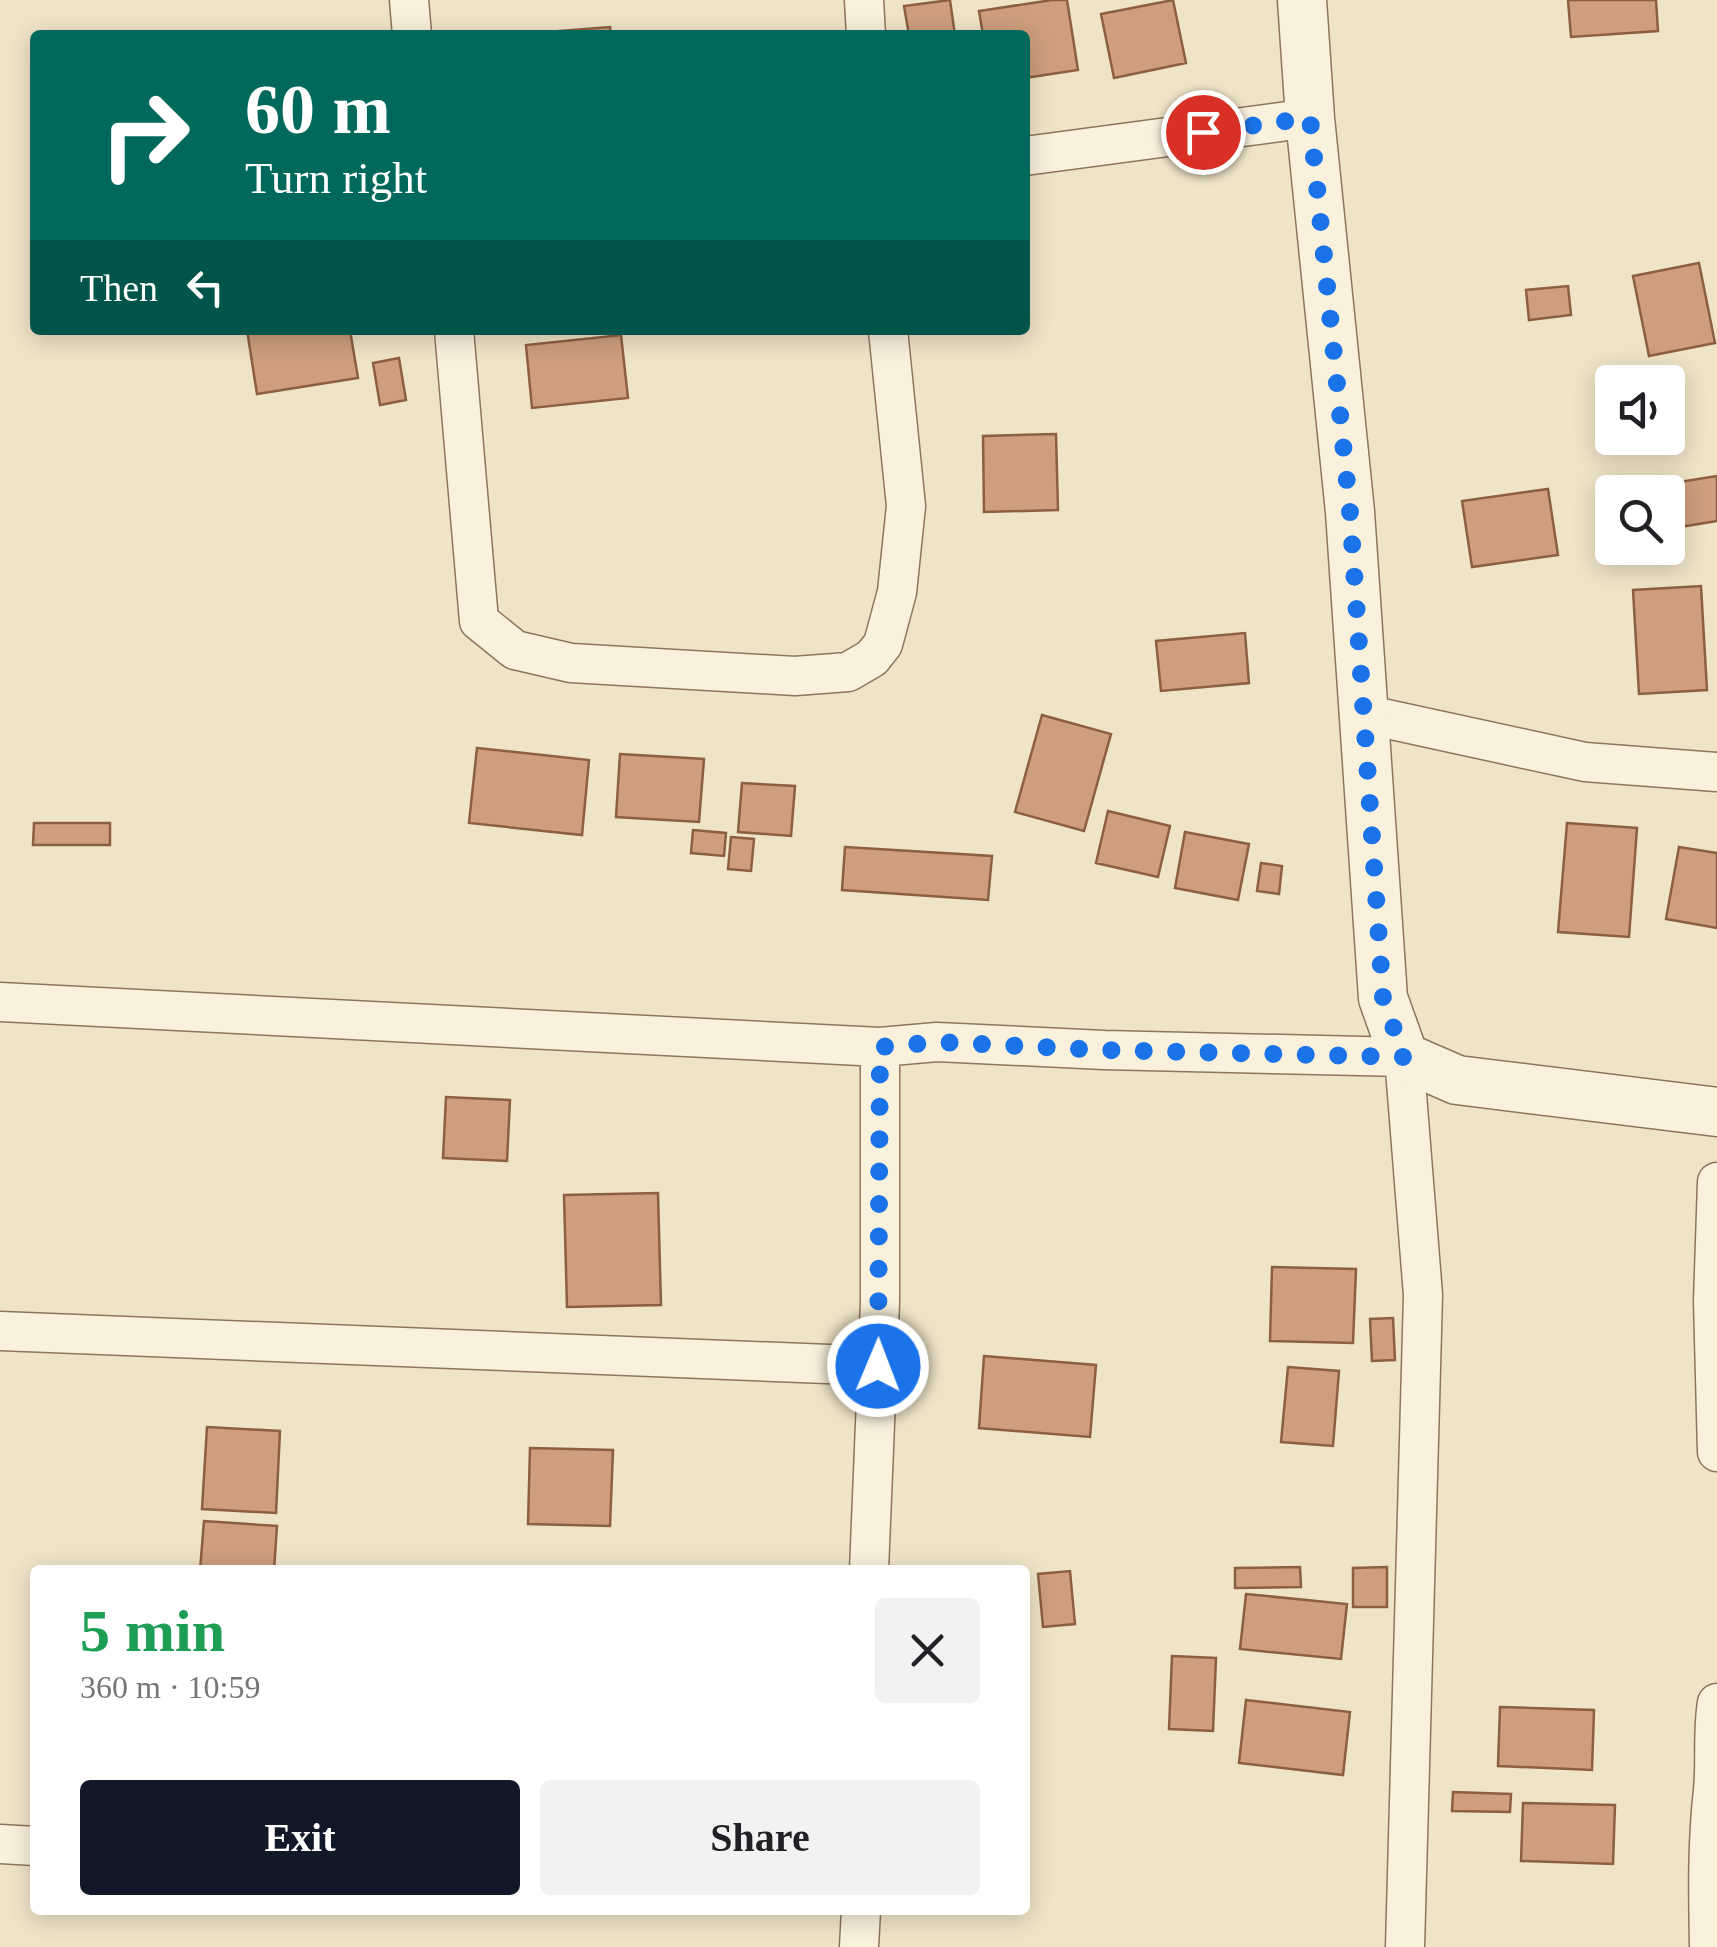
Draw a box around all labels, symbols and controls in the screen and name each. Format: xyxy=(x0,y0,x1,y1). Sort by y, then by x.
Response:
icon: right xyxy=(80,70,210,200)
text: 60 m xyxy=(245,71,391,148)
pin xyxy=(1161,90,1246,175)
icon: arrive xyxy=(1176,105,1231,160)
text: Turn right xyxy=(245,153,427,203)
icon: left xyxy=(178,260,233,315)
text: Then xyxy=(80,267,158,309)
map controls xyxy=(1595,365,1685,565)
button: sound xyxy=(1595,365,1685,455)
button: search xyxy=(1595,475,1685,565)
position arrow xyxy=(826,1314,930,1418)
text: 5 min xyxy=(80,1598,225,1664)
button: close xyxy=(875,1598,980,1703)
text: 360 m · 10:59 xyxy=(80,1669,260,1705)
button: Exit xyxy=(80,1780,520,1895)
button: Share xyxy=(540,1780,980,1895)

